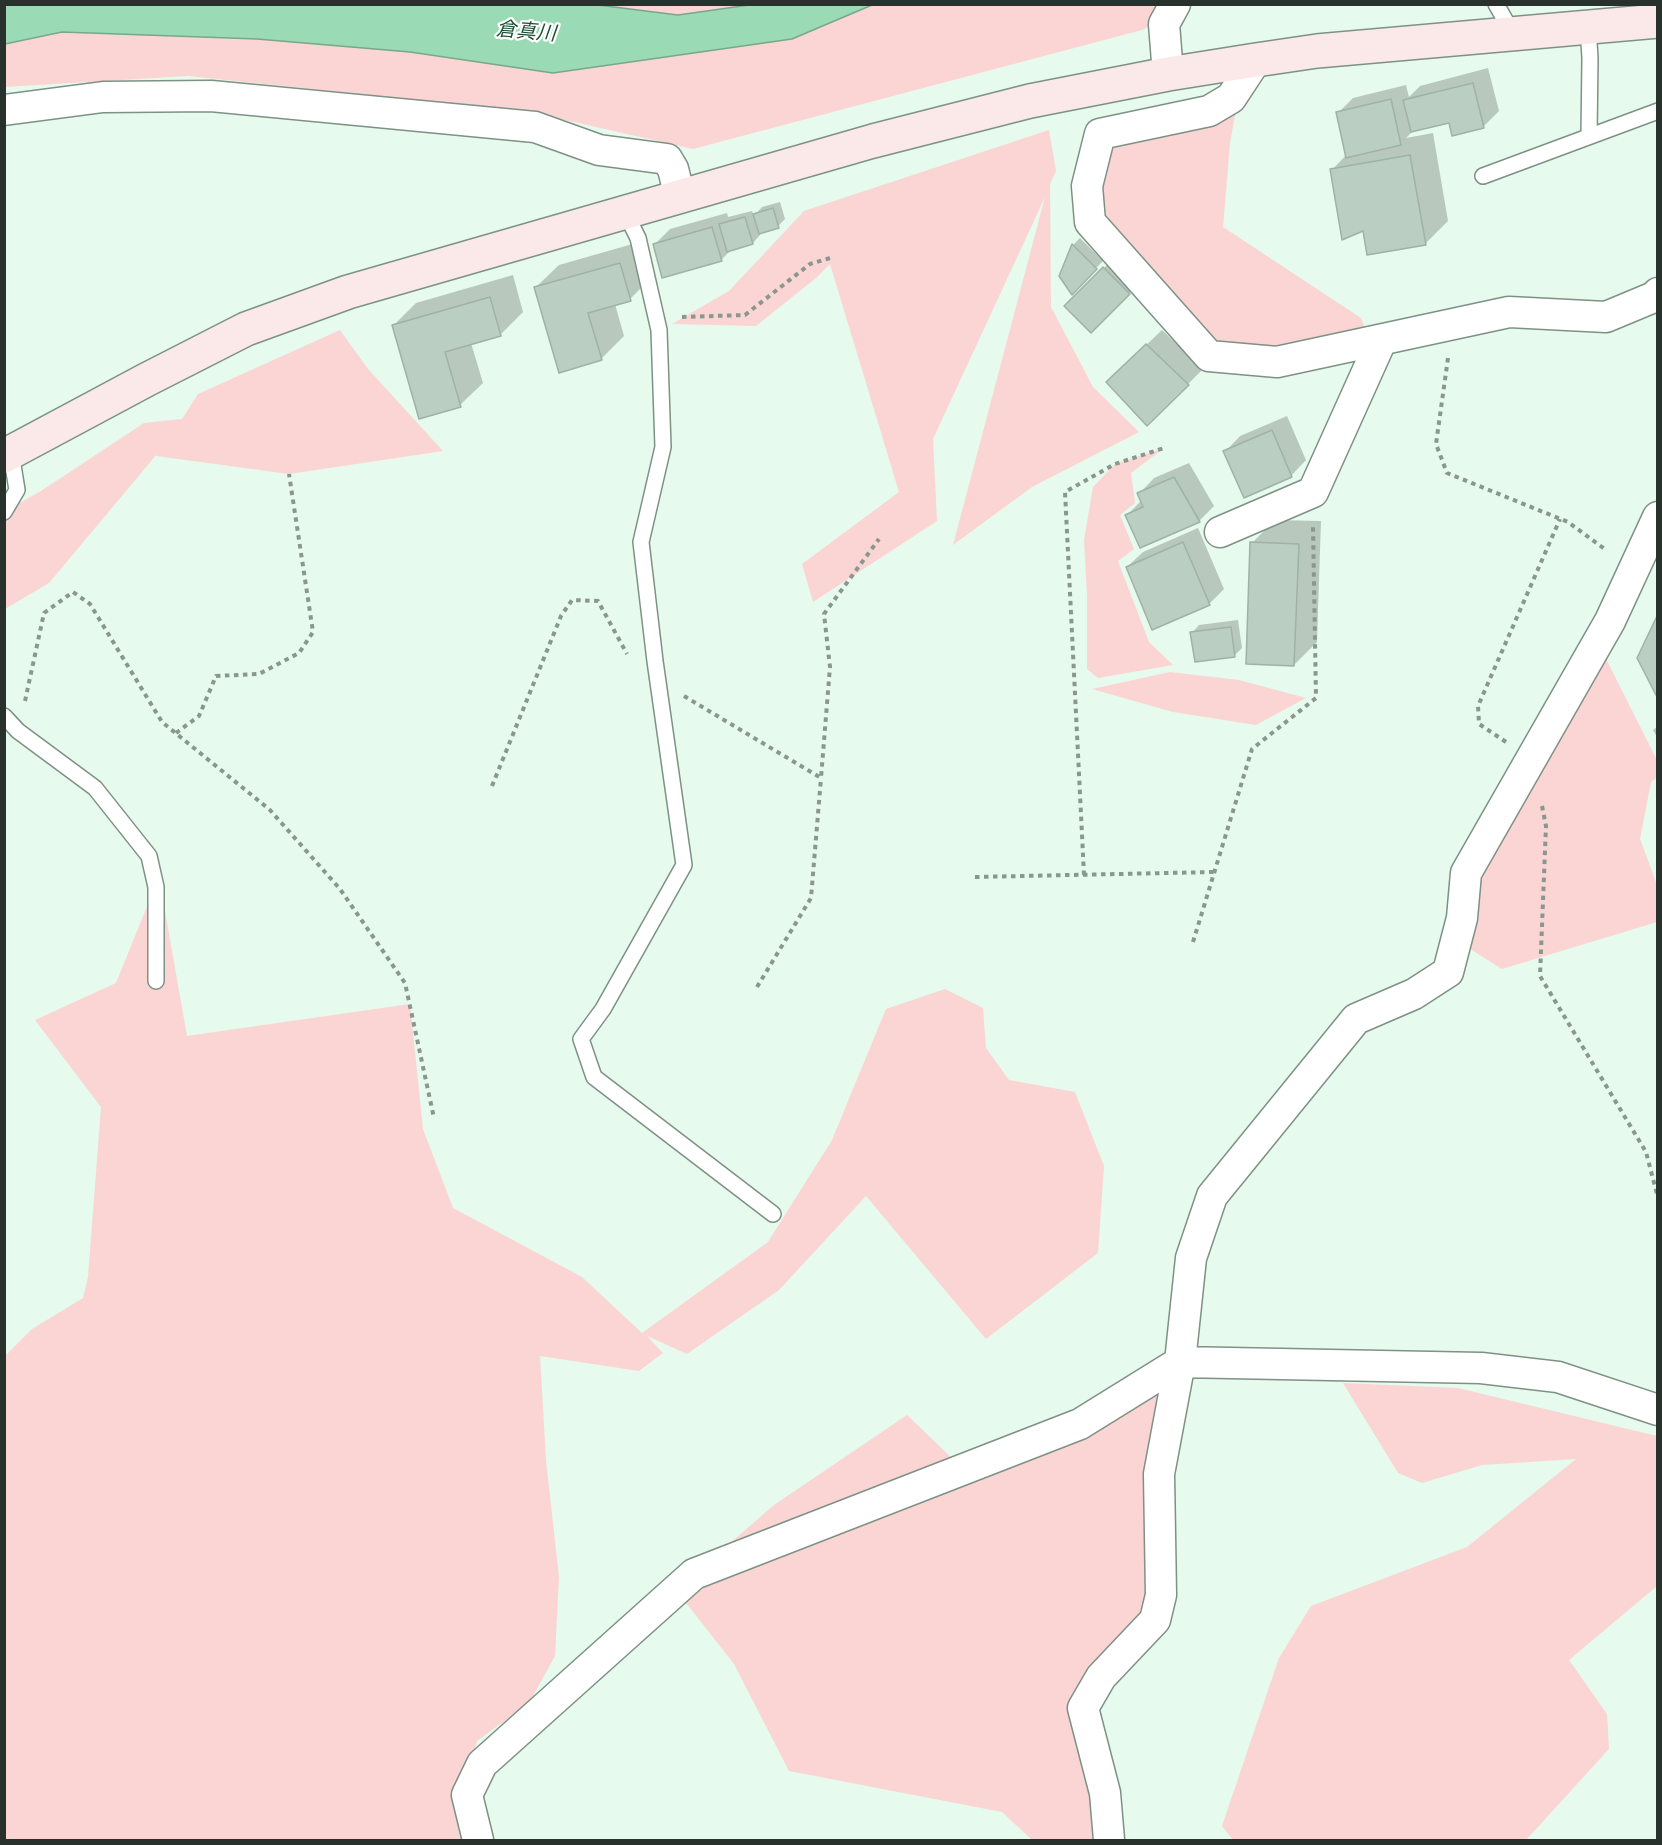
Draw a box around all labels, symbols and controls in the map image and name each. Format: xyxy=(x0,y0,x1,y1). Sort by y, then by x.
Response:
water label: 倉真川 xyxy=(495,16,557,46)

